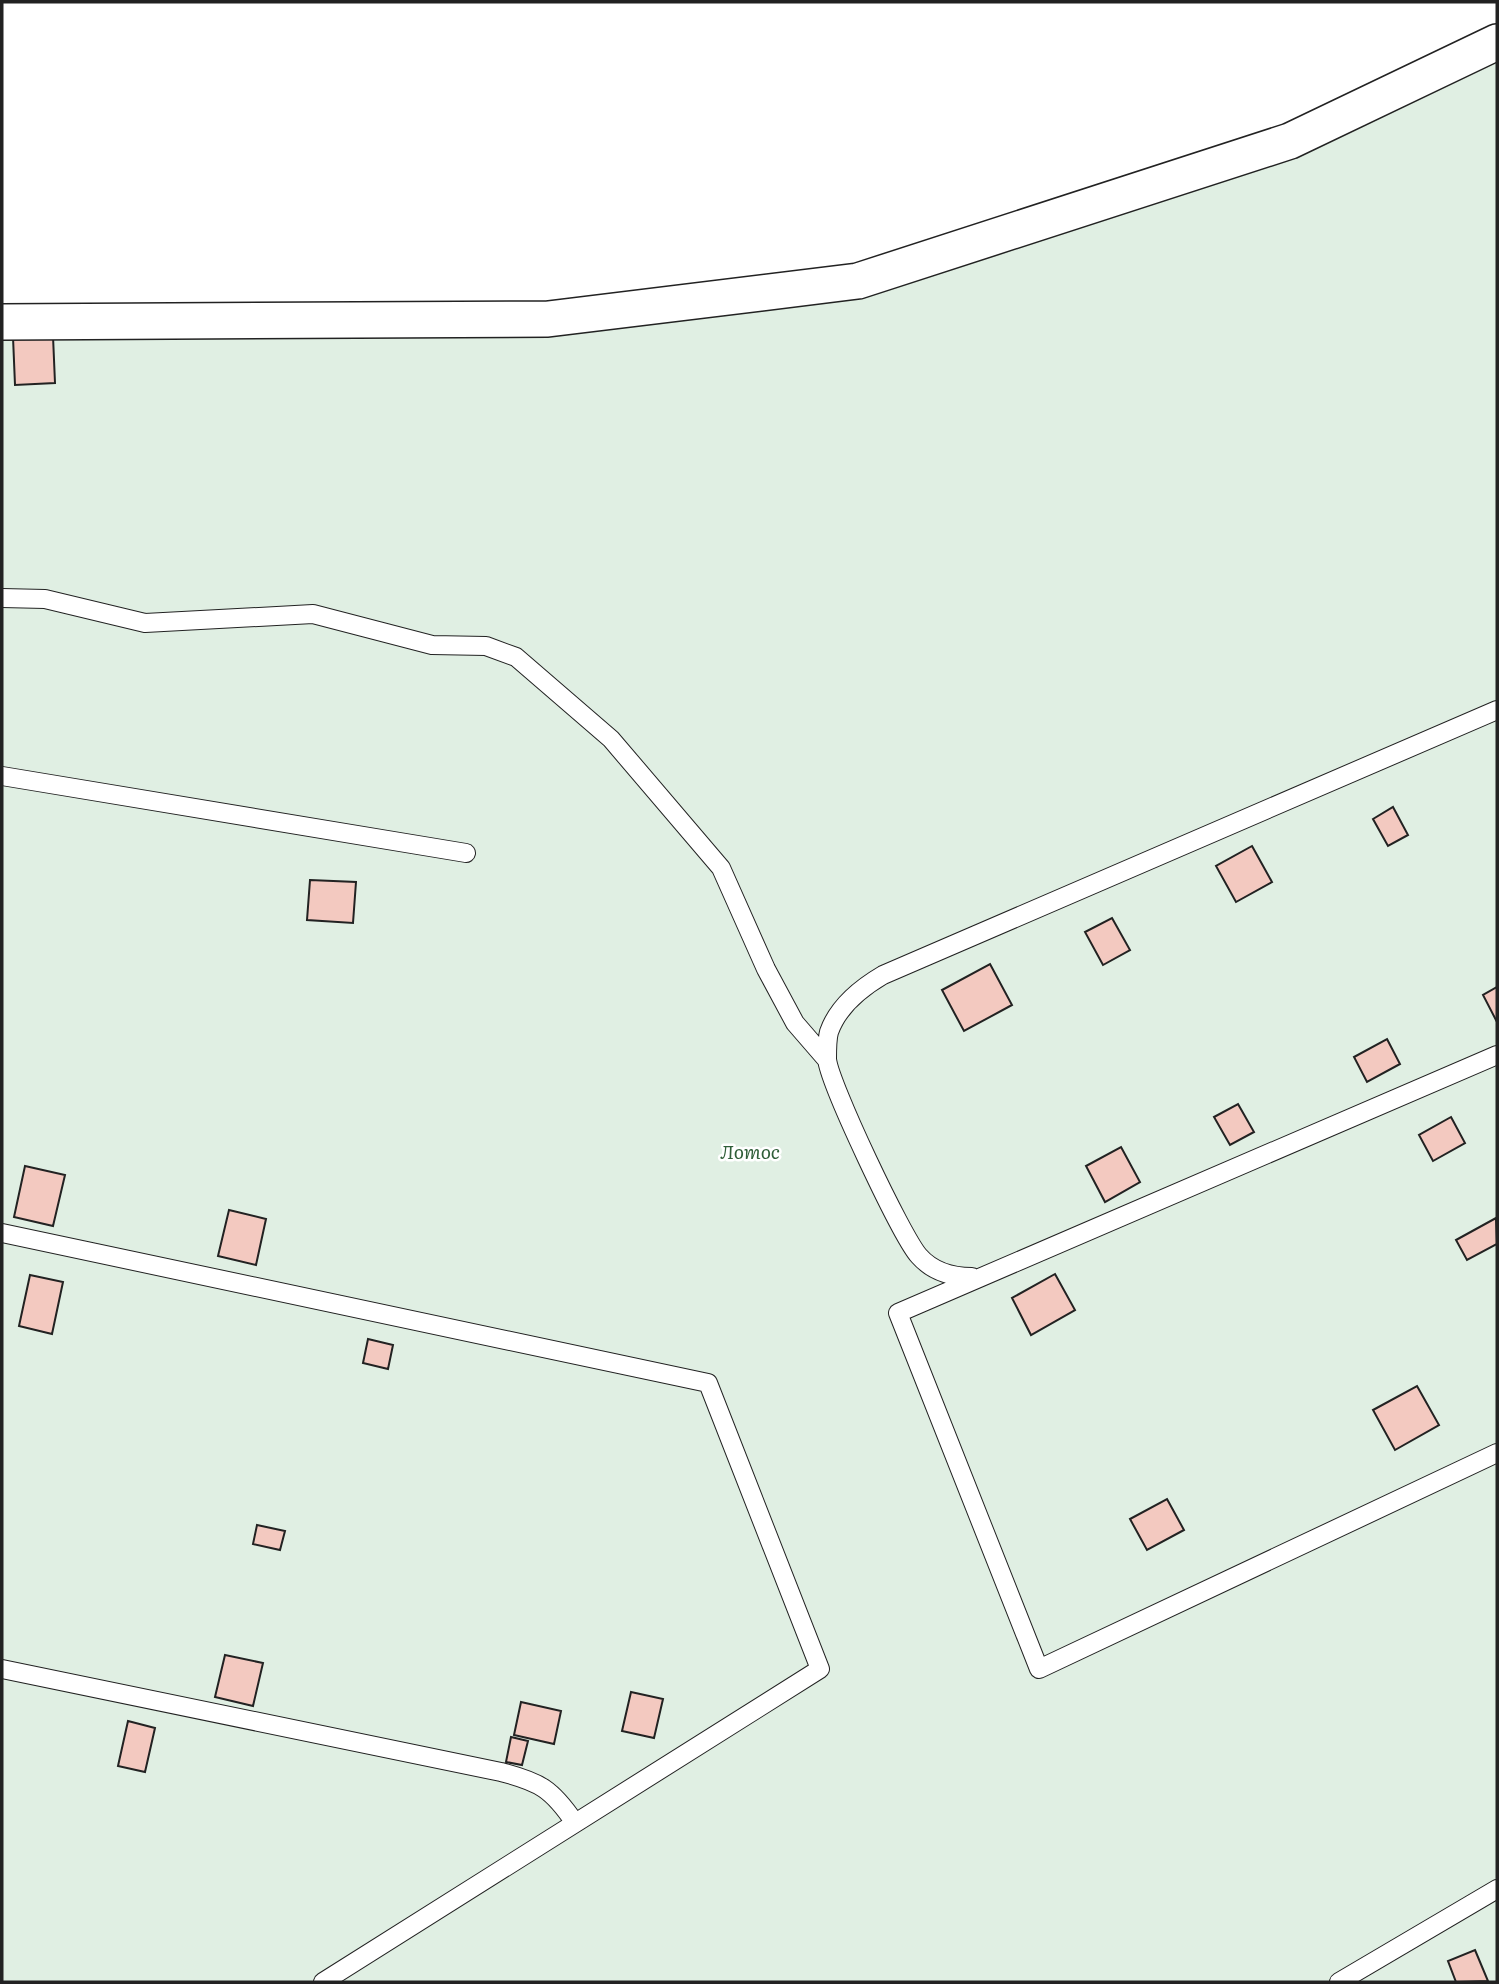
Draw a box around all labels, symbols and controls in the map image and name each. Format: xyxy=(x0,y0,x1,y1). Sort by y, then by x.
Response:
park label: Лотос xyxy=(720,1137,780,1165)

